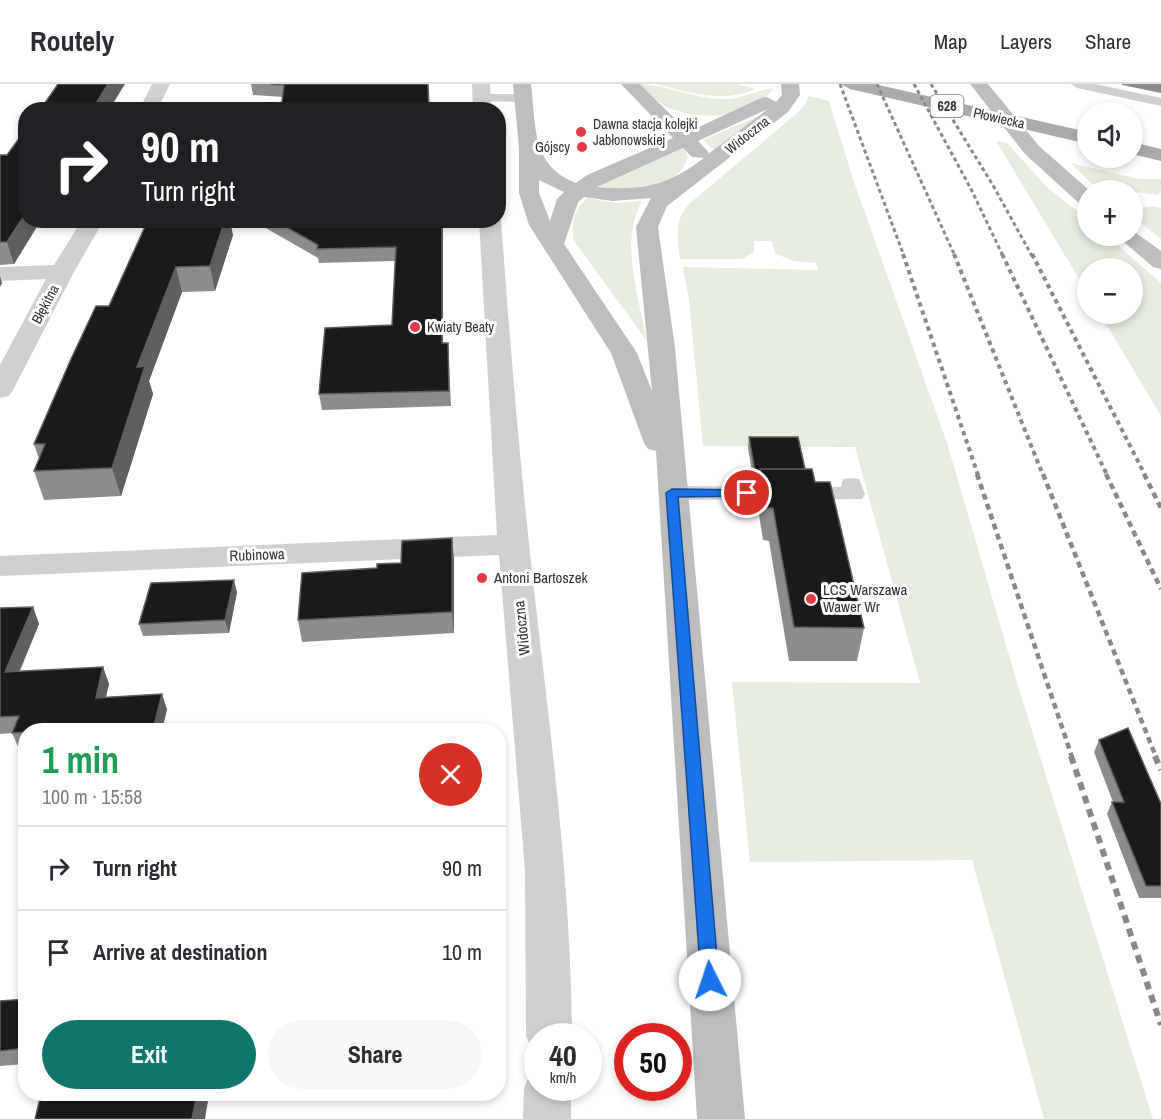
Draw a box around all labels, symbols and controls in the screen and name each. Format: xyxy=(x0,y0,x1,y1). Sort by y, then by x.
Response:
text: Routely xyxy=(30,22,114,60)
text: Map xyxy=(934,27,967,56)
text: Layers xyxy=(1000,27,1052,56)
text: Share xyxy=(1085,27,1131,56)
road number: 628 xyxy=(930,95,964,117)
map controls xyxy=(1077,102,1143,324)
button: sound xyxy=(1077,102,1143,168)
street label: Płowiecka xyxy=(971,103,1027,133)
street label: Widoczna xyxy=(721,112,773,158)
place label: Dawna stacja kolejki Jabłonowskiej xyxy=(593,115,698,149)
text: 90 m xyxy=(141,119,220,175)
marker: Dawna stacja kolejki Jabłonowskiej xyxy=(574,125,588,139)
icon: right xyxy=(42,126,120,204)
place label: Gójscy xyxy=(535,138,570,156)
marker: Gójscy xyxy=(575,140,589,154)
text: Turn right xyxy=(141,173,235,209)
button: + xyxy=(1077,180,1143,246)
button: − xyxy=(1077,258,1143,324)
street label: Błękitna xyxy=(27,281,63,327)
place label: Kwiaty Beaty xyxy=(427,318,494,336)
marker: Kwiaty Beaty xyxy=(408,320,422,334)
pin xyxy=(721,467,772,518)
icon: arrive xyxy=(730,476,763,509)
street label: Rubinowa xyxy=(229,543,285,566)
place label: Antoni Bartoszek xyxy=(493,567,589,588)
marker: Antoni Bartoszek xyxy=(475,571,489,585)
place label: LCS Warszawa Wawer Wr xyxy=(823,579,907,617)
marker: LCS Warszawa Wawer Wr xyxy=(804,592,818,606)
street label: Widoczna xyxy=(508,600,535,656)
text: 1 min xyxy=(42,736,119,784)
button: close xyxy=(419,743,482,806)
text: 100 m · 15:58 xyxy=(42,783,142,810)
icon: right xyxy=(42,852,75,885)
text: Turn right xyxy=(93,853,177,883)
text: 90 m xyxy=(442,853,482,883)
icon: arrive xyxy=(42,936,75,969)
text: Arrive at destination xyxy=(93,937,267,967)
text: 10 m xyxy=(442,937,482,967)
position arrow xyxy=(678,948,742,1012)
button: Exit xyxy=(42,1020,256,1089)
button: Share xyxy=(268,1020,482,1089)
speed limit sign: 50 xyxy=(614,1023,692,1101)
text: 40 xyxy=(549,1035,577,1075)
text: km/h xyxy=(550,1067,576,1088)

